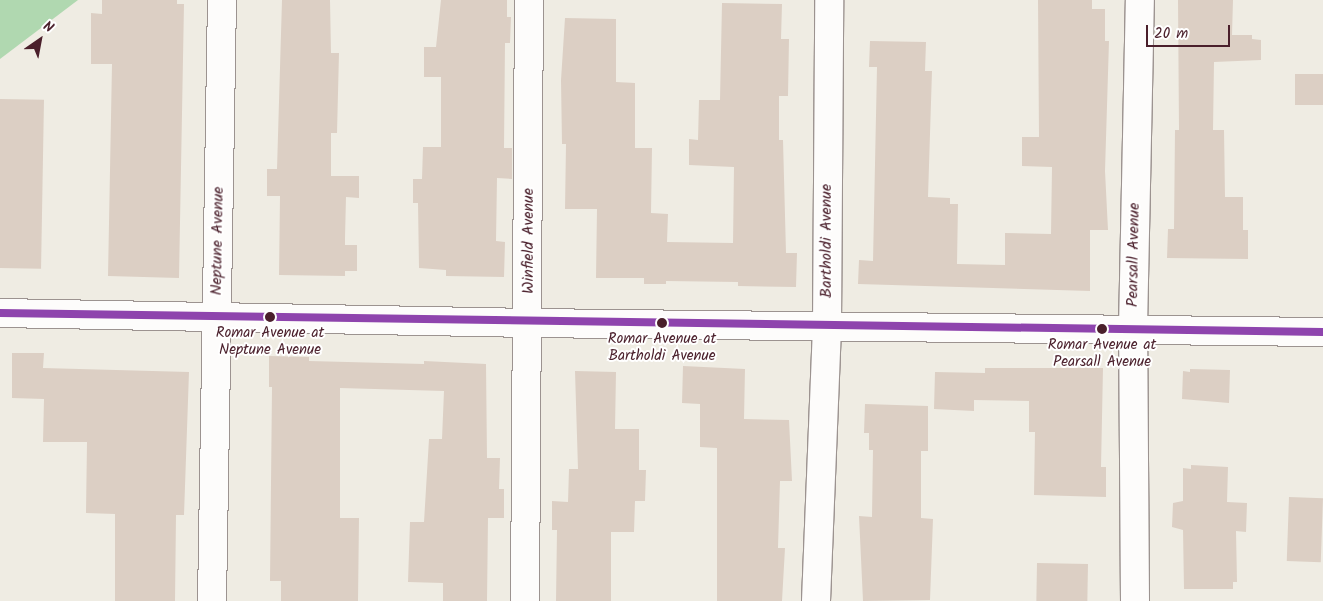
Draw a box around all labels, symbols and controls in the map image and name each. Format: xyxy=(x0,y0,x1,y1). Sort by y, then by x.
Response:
north arrow xyxy=(15,15,65,65)
scale bar xyxy=(1148,15,1232,47)
text: N xyxy=(38,16,58,39)
text: 20 m xyxy=(1154,22,1188,46)
street label: Bartholdi Avenue xyxy=(817,184,837,298)
street label: Neptune Avenue xyxy=(207,186,229,296)
street label: Winfield Avenue xyxy=(519,188,539,294)
street label: Pearsall Avenue xyxy=(1123,203,1145,307)
marker: Romar Avenue at Neptune Avenue xyxy=(265,312,275,322)
marker: Romar Avenue at Bartholdi Avenue xyxy=(657,318,667,328)
place label: Romar Avenue at Neptune Avenue xyxy=(216,324,324,359)
marker: Romar Avenue at Pearsall Avenue xyxy=(1097,324,1107,334)
place label: Romar Avenue at Bartholdi Avenue xyxy=(608,330,716,365)
place label: Romar Avenue at Pearsall Avenue xyxy=(1048,336,1156,371)

